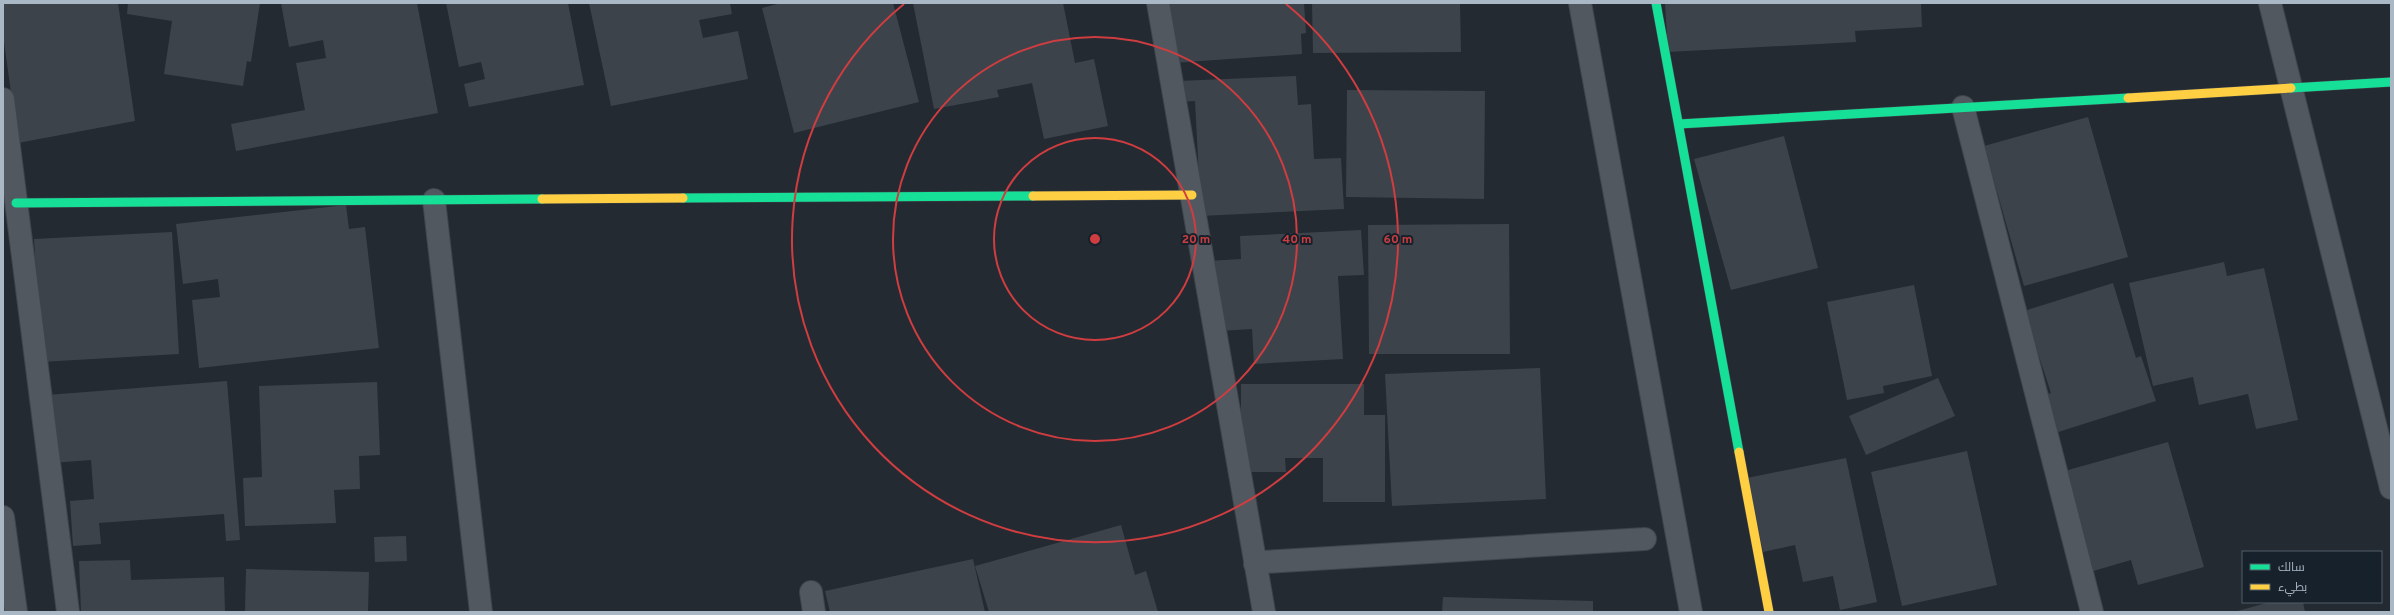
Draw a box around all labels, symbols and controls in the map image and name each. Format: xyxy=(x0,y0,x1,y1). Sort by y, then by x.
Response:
centre of rings xyxy=(1088,232,1102,246)
text: 20 m xyxy=(1182,232,1210,248)
text: 40 m xyxy=(1282,232,1312,248)
text: 60 m xyxy=(1384,232,1412,248)
legend xyxy=(2242,551,2382,603)
text: سالك xyxy=(2278,560,2305,576)
text: بطيء xyxy=(2278,580,2307,597)

